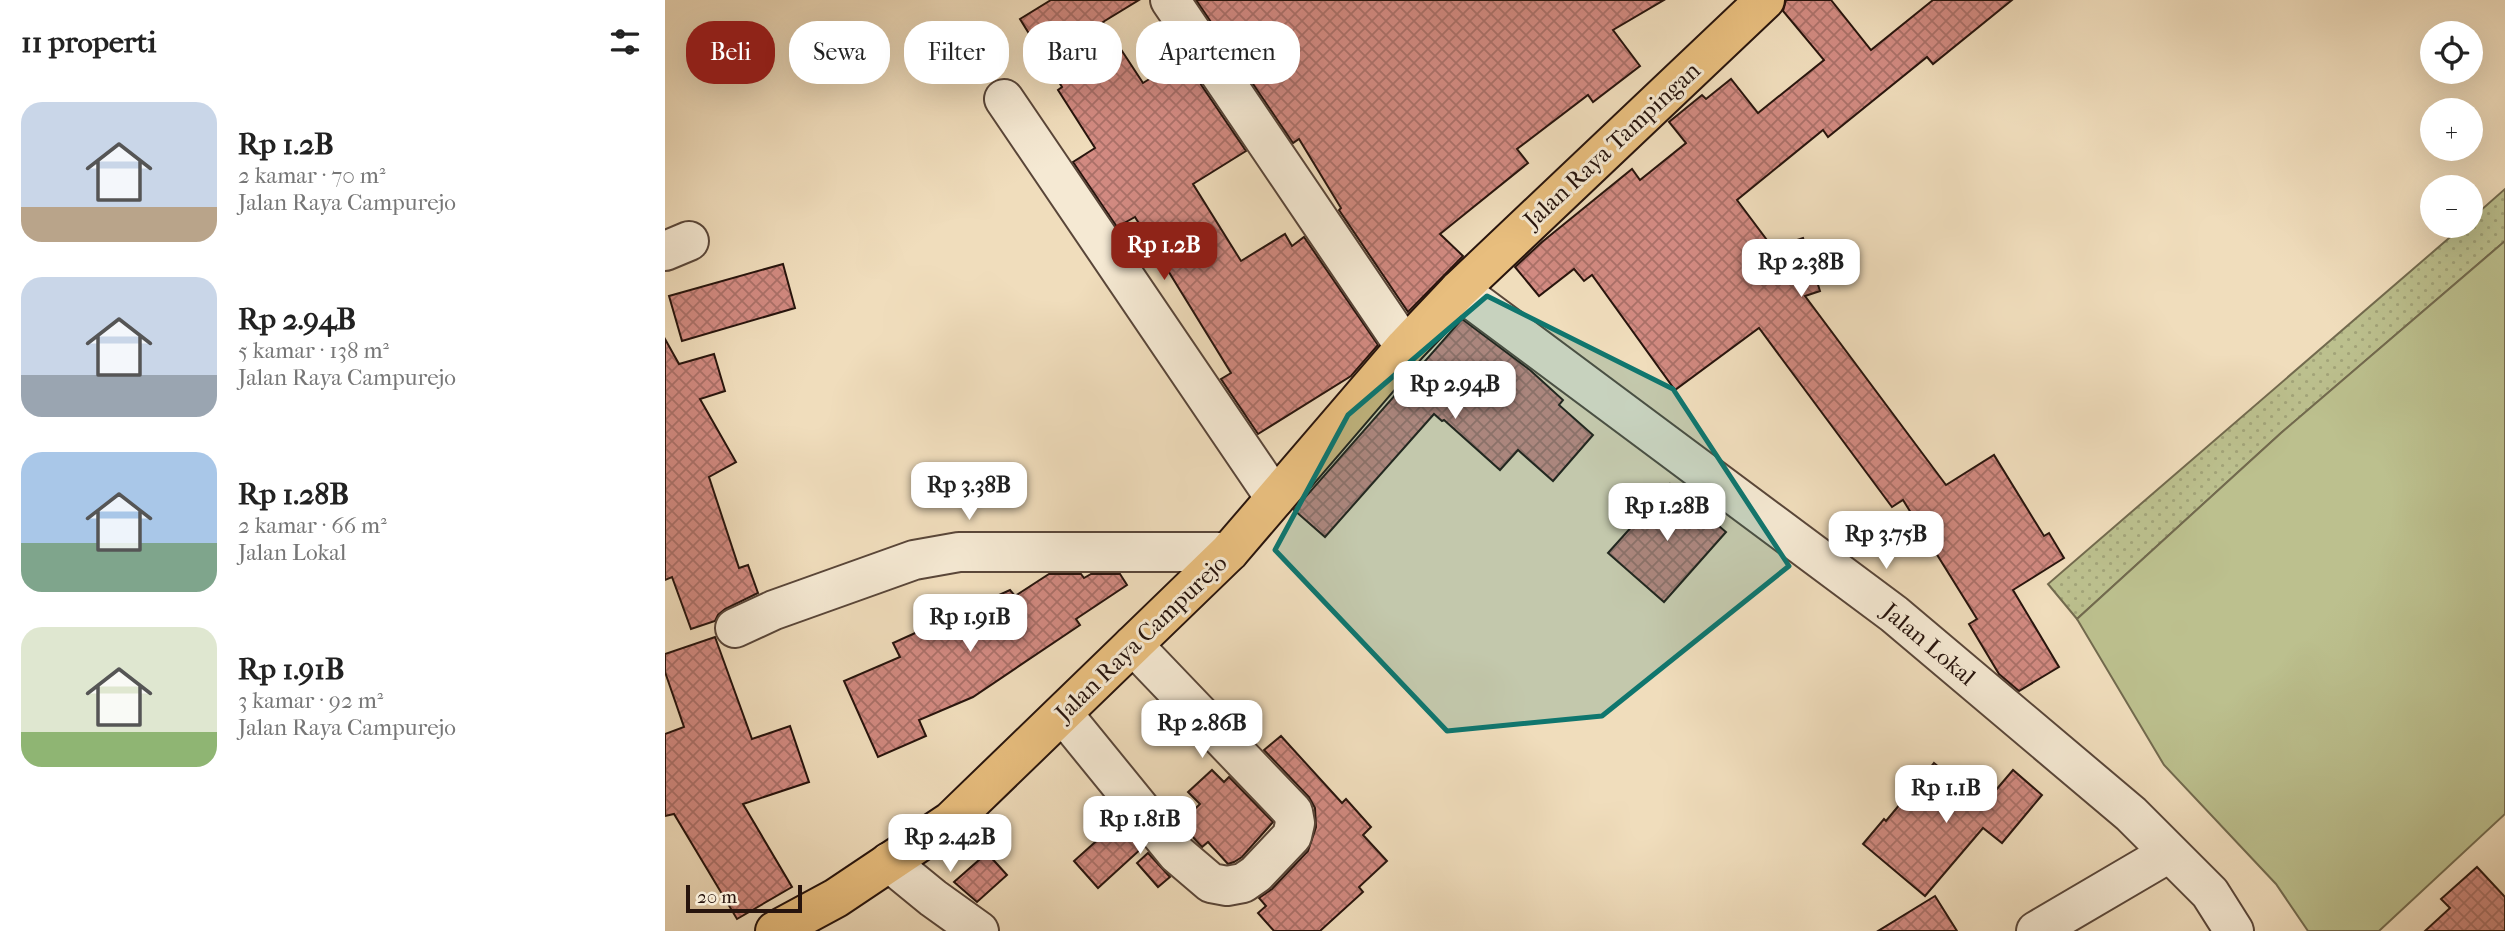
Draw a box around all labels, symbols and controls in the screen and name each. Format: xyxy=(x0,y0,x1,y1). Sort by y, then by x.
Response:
chip: Beli xyxy=(686,21,775,84)
chip: Sewa xyxy=(789,21,890,84)
chip: Filter xyxy=(904,21,1009,84)
chip: Baru xyxy=(1023,21,1122,84)
chip: Apartemen xyxy=(1136,21,1300,84)
map controls xyxy=(2420,21,2483,238)
button: locate xyxy=(2420,21,2483,84)
icon: filters xyxy=(606,23,644,61)
text: 11 properti xyxy=(21,25,156,60)
street label: Jalan Raya Tampingan xyxy=(1517,56,1706,235)
button: + xyxy=(2420,98,2483,161)
text: Rp 1.2B xyxy=(238,127,334,162)
icon: home xyxy=(77,130,161,214)
text: 2 kamar · 70 m² xyxy=(238,162,385,189)
button: − xyxy=(2420,175,2483,238)
text: Jalan Raya Campurejo xyxy=(238,189,456,216)
pin: Rp 1.2B xyxy=(1099,222,1229,282)
text: Rp 1.2B xyxy=(1127,231,1201,258)
pin: Rp 2.38B xyxy=(1729,240,1873,299)
text: Rp 2.38B xyxy=(1758,248,1844,275)
text: Rp 2.94B xyxy=(238,302,356,337)
icon: home xyxy=(77,305,161,389)
text: 5 kamar · 138 m² xyxy=(238,337,389,364)
pin: Rp 2.94B xyxy=(1383,362,1527,421)
text: Jalan Raya Campurejo xyxy=(238,364,456,391)
text: Rp 2.94B xyxy=(1410,370,1500,397)
pin: Rp 3.38B xyxy=(897,462,1041,522)
text: Rp 3.38B xyxy=(927,471,1011,498)
text: Rp 1.28B xyxy=(238,477,349,512)
icon: home xyxy=(77,480,161,564)
pin: Rp 1.28B xyxy=(1595,484,1739,543)
text: Rp 1.28B xyxy=(1624,492,1710,519)
text: 2 kamar · 66 m² xyxy=(238,512,387,539)
pin: Rp 3.75B xyxy=(1814,512,1958,571)
text: Rp 3.75B xyxy=(1845,520,1927,547)
text: Jalan Lokal xyxy=(238,539,346,566)
street label: Jalan Raya Campurejo xyxy=(1048,549,1233,728)
pin: Rp 1.91B xyxy=(898,594,1042,654)
street label: Jalan Lokal xyxy=(1875,596,1982,691)
text: Rp 1.91B xyxy=(929,603,1011,630)
text: Rp 1.91B xyxy=(238,652,344,687)
icon: home xyxy=(77,655,161,739)
text: 3 kamar · 92 m² xyxy=(238,687,383,714)
pin: Rp 2.86B xyxy=(1130,700,1274,760)
text: Rp 2.86B xyxy=(1157,709,1247,736)
text: Jalan Raya Campurejo xyxy=(238,714,456,741)
pin: Rp 1.1B xyxy=(1881,766,2011,825)
text: Rp 1.1B xyxy=(1911,774,1981,801)
pin: Rp 1.81B xyxy=(1068,796,1212,856)
text: Rp 1.81B xyxy=(1099,805,1181,832)
pin: Rp 2.42B xyxy=(878,814,1022,874)
text: Rp 2.42B xyxy=(904,823,996,850)
scale bar xyxy=(686,882,801,914)
text: 20 m xyxy=(697,886,737,908)

